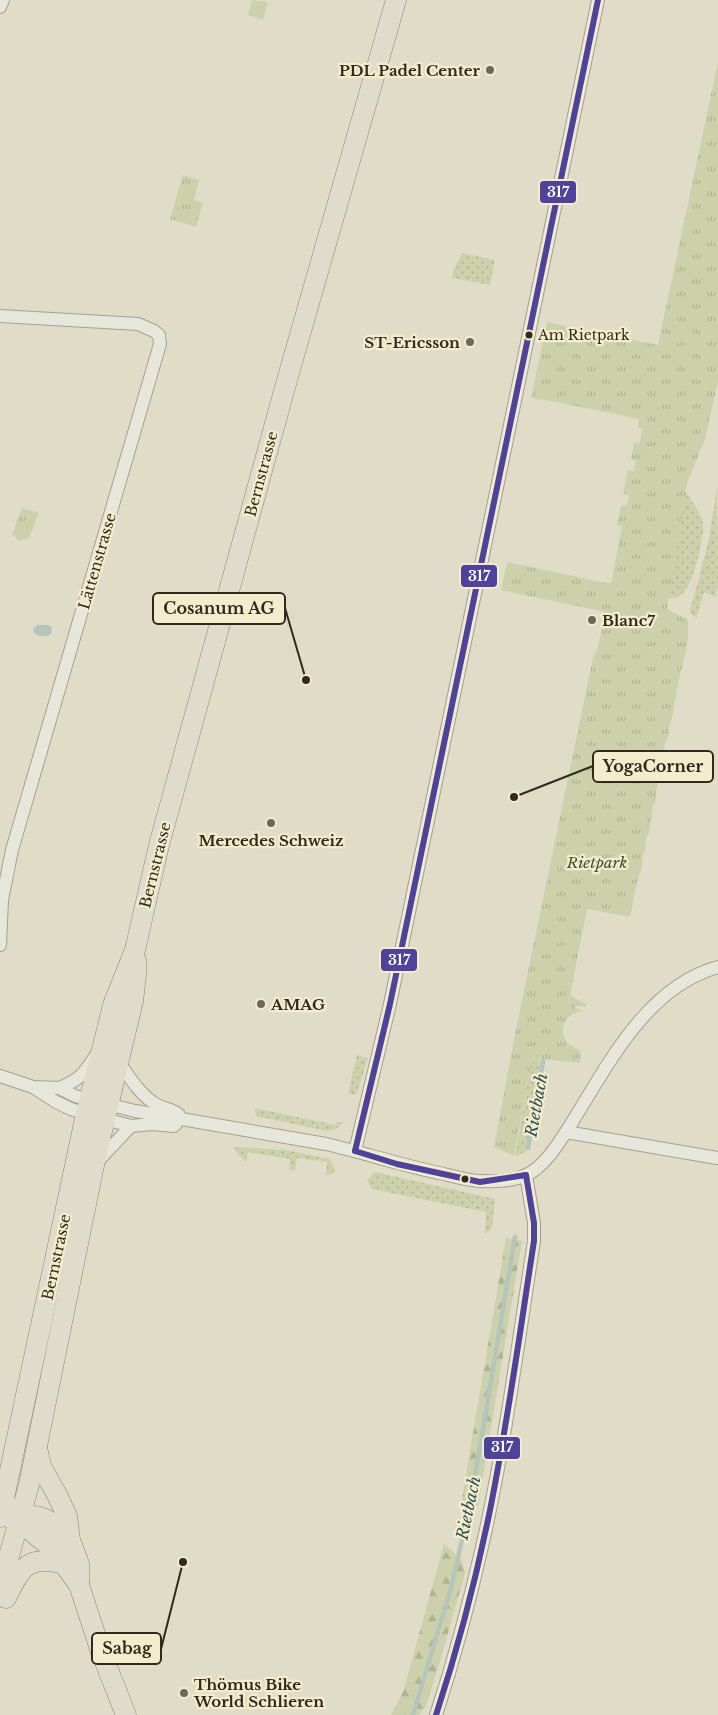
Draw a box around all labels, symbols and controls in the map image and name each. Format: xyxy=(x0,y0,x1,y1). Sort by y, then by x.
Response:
place label: PDL Padel Center xyxy=(339,61,481,80)
marker: PDL Padel Center xyxy=(484,64,496,76)
line badge: 317 xyxy=(539,180,577,204)
text: 317 xyxy=(547,183,570,201)
place label: Am Rietpark xyxy=(537,326,630,344)
marker: Am Rietpark xyxy=(524,330,534,340)
place label: ST-Ericsson xyxy=(364,333,460,352)
marker: ST-Ericsson xyxy=(464,336,476,348)
street label: Bernstrasse xyxy=(240,429,282,519)
street label: Lättenstrasse xyxy=(74,510,120,612)
line badge: 317 xyxy=(460,564,498,588)
text: 317 xyxy=(468,567,491,585)
callout: Cosanum AG xyxy=(153,593,285,624)
text: Cosanum AG xyxy=(163,598,275,618)
place label: Blanc7 xyxy=(602,611,655,630)
marker: Blanc7 xyxy=(586,614,598,626)
callout: YogaCorner xyxy=(593,751,713,782)
text: YogaCorner xyxy=(602,756,703,776)
marker: Mercedes Schweiz xyxy=(265,817,277,829)
street label: Bernstrasse xyxy=(135,820,175,910)
place label: Mercedes Schweiz xyxy=(199,831,343,850)
park label: Rietpark xyxy=(566,853,627,872)
line badge: 317 xyxy=(380,948,418,972)
text: 317 xyxy=(388,951,411,969)
place label: AMAG xyxy=(270,995,325,1014)
marker: AMAG xyxy=(255,998,267,1010)
water label: Rietbach xyxy=(520,1071,551,1140)
unlabelled marker xyxy=(460,1174,470,1184)
street label: Bernstrasse xyxy=(38,1212,74,1302)
line badge: 317 xyxy=(483,1436,521,1460)
text: 317 xyxy=(491,1438,514,1456)
water label: Rietbach xyxy=(451,1474,484,1543)
callout: Sabag xyxy=(92,1633,161,1664)
text: Sabag xyxy=(102,1638,153,1658)
place label: Thömus Bike World Schlieren xyxy=(193,1675,324,1711)
marker: Thömus Bike World Schlieren xyxy=(178,1687,190,1699)

